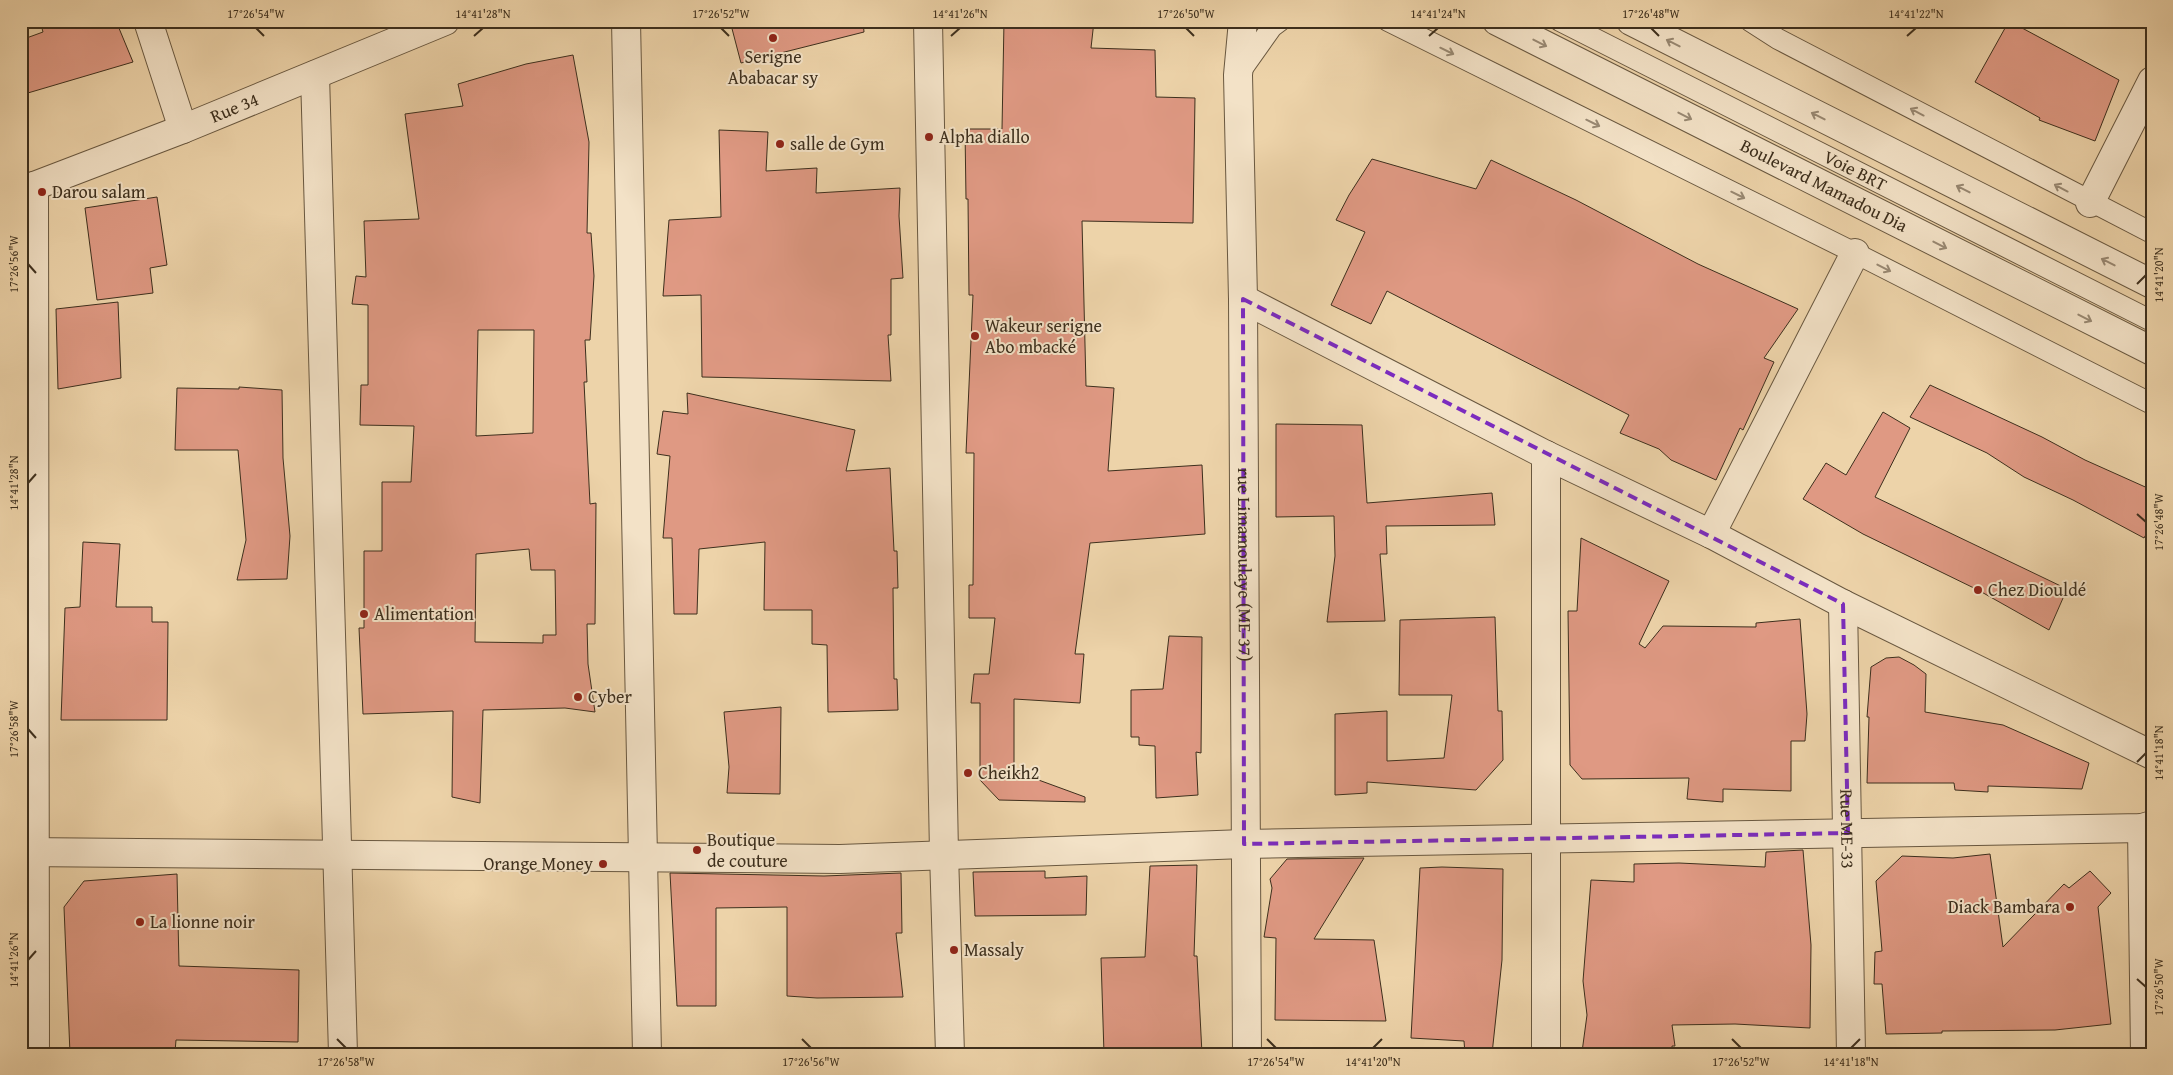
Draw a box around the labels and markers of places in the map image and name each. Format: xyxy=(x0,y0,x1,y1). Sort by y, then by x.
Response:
marker: Serigne Ababacar sy xyxy=(767,32,779,44)
place label: Serigne Ababacar sy xyxy=(728,43,818,91)
place label: Alpha diallo xyxy=(939,123,1030,150)
place label: salle de Gym xyxy=(790,130,885,157)
marker: Alpha diallo xyxy=(923,131,935,143)
marker: salle de Gym xyxy=(774,138,786,150)
place label: Darou salam xyxy=(52,178,146,205)
marker: Darou salam xyxy=(36,186,48,198)
place label: Wakeur serigne Abo mbacké xyxy=(985,312,1102,360)
marker: Wakeur serigne Abo mbacké xyxy=(969,330,981,342)
place label: Chez Diouldé xyxy=(1988,576,2086,603)
marker: Chez Diouldé xyxy=(1972,584,1984,596)
place label: Alimentation xyxy=(374,600,474,627)
marker: Alimentation xyxy=(358,608,370,620)
place label: Cyber xyxy=(588,683,633,710)
marker: Cyber xyxy=(572,691,584,703)
place label: Cheikh2 xyxy=(978,759,1039,786)
marker: Cheikh2 xyxy=(962,767,974,779)
place label: Boutique de couture xyxy=(707,826,788,874)
marker: Boutique de couture xyxy=(691,844,703,856)
place label: Orange Money xyxy=(483,850,593,877)
marker: Orange Money xyxy=(597,858,609,870)
place label: Diack Bambara xyxy=(1948,893,2060,920)
marker: Diack Bambara xyxy=(2064,901,2076,913)
place label: La lionne noir xyxy=(150,908,256,935)
marker: La lionne noir xyxy=(134,916,146,928)
place label: Massaly xyxy=(964,936,1024,963)
marker: Massaly xyxy=(948,944,960,956)

